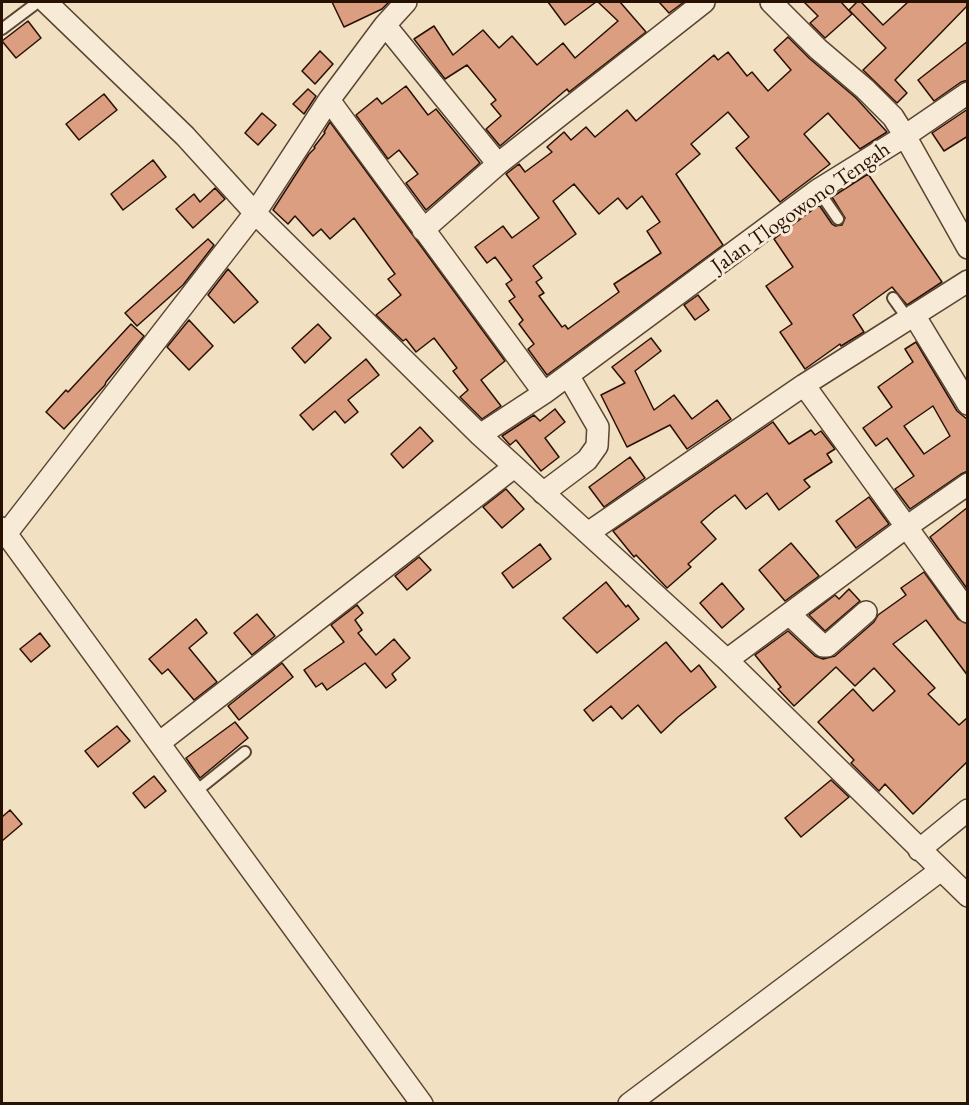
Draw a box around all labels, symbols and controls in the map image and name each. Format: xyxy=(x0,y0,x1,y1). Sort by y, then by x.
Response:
street label: Jalan Tlogowono Tengah xyxy=(707,136,895,280)

